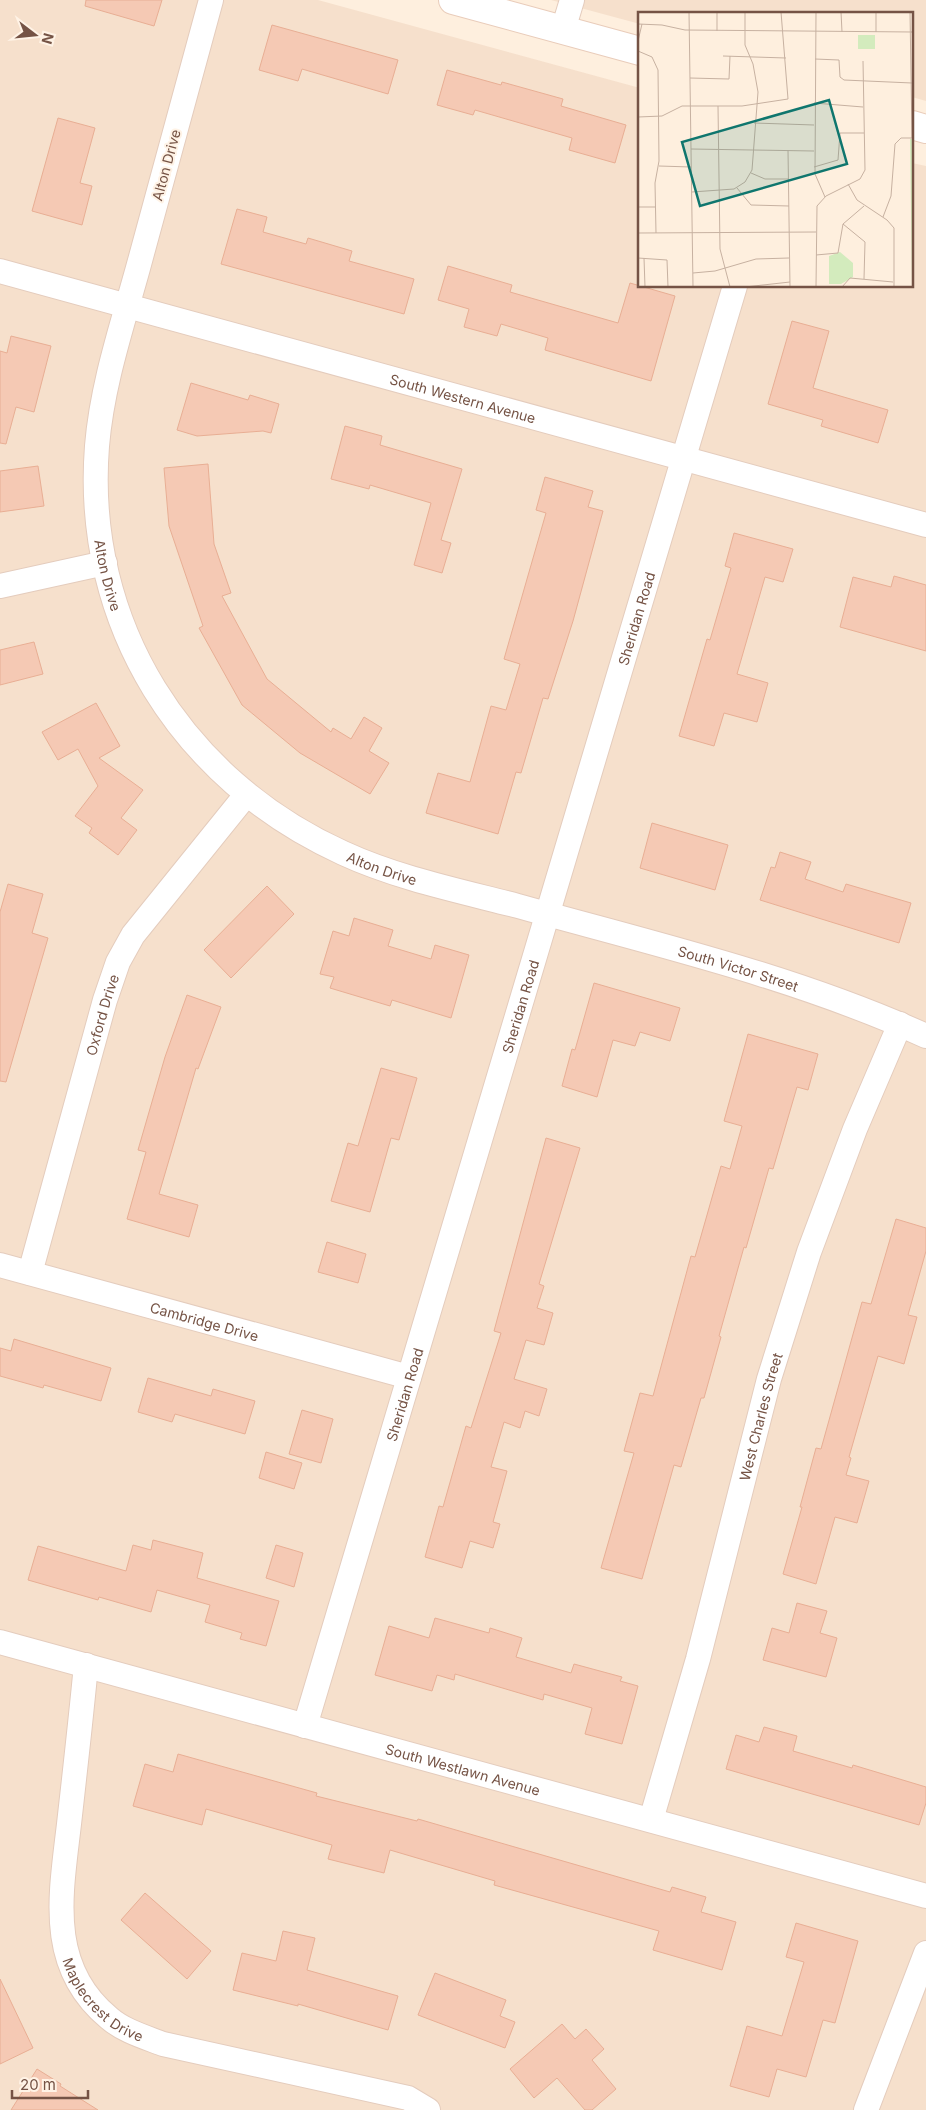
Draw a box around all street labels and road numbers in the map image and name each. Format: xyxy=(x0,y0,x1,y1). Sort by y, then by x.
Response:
street label: Alton Drive xyxy=(148,128,184,202)
street label: South Western Avenue xyxy=(388,370,538,426)
street label: Alton Drive xyxy=(92,538,125,613)
street label: Sheridan Road xyxy=(614,570,658,667)
street label: Alton Drive xyxy=(344,847,419,888)
street label: South Victor Street xyxy=(676,942,801,994)
street label: Sheridan Road xyxy=(498,958,542,1055)
street label: Oxford Drive xyxy=(82,972,122,1057)
street label: Cambridge Drive xyxy=(148,1298,261,1344)
street label: Sheridan Road xyxy=(382,1346,426,1443)
street label: West Charles Street xyxy=(735,1350,785,1482)
street label: South Westlawn Avenue xyxy=(384,1740,542,1798)
street label: Maplecrest Drive xyxy=(60,1955,146,2044)

